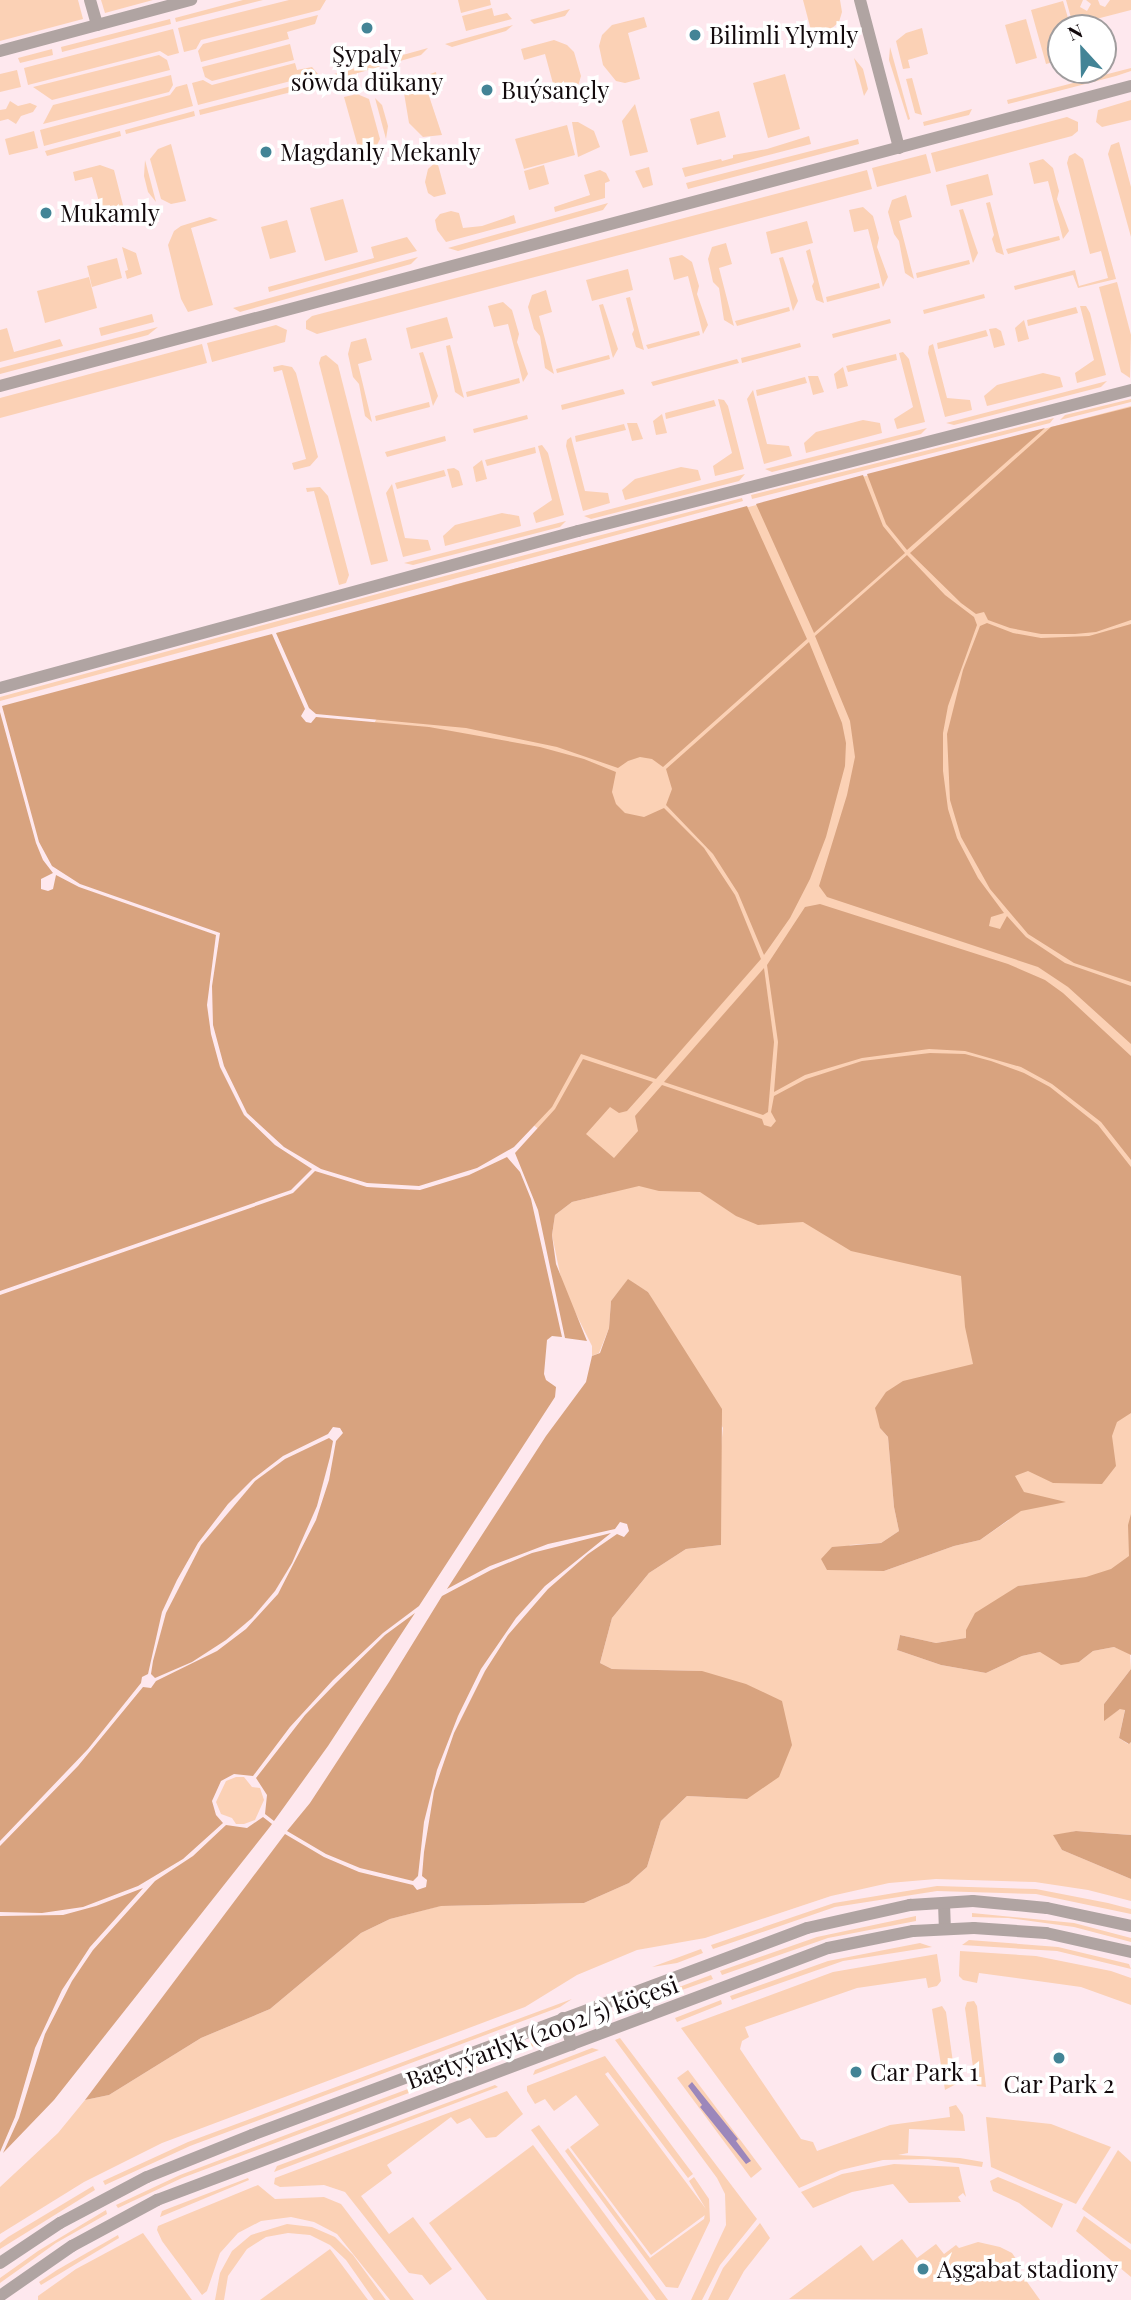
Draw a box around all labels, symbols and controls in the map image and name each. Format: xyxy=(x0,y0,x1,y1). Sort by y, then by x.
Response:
north arrow xyxy=(1047,14,1117,84)
text: N xyxy=(1064,17,1086,46)
marker: Şypaly söwda dükany xyxy=(359,20,375,36)
place label: Bilimli Ylymly xyxy=(709,21,859,49)
marker: Bilimli Ylymly xyxy=(687,27,703,43)
place label: Şypaly söwda dükany xyxy=(291,40,443,96)
place label: Buýsançly xyxy=(501,76,609,104)
marker: Buýsançly xyxy=(479,82,495,98)
place label: Magdanly Mekanly xyxy=(280,138,481,166)
marker: Magdanly Mekanly xyxy=(258,144,274,160)
place label: Mukamly xyxy=(60,199,160,227)
marker: Mukamly xyxy=(38,205,54,221)
street label: Bagtyýarlyk (2002/5) köçesi xyxy=(402,1969,682,2095)
marker: Car Park 2 xyxy=(1051,2050,1067,2066)
place label: Car Park 1 xyxy=(870,2058,979,2086)
marker: Car Park 1 xyxy=(848,2064,864,2080)
place label: Car Park 2 xyxy=(1003,2070,1115,2098)
place label: Aşgabat stadiony xyxy=(937,2255,1119,2283)
marker: Aşgabat stadiony xyxy=(915,2261,931,2277)

